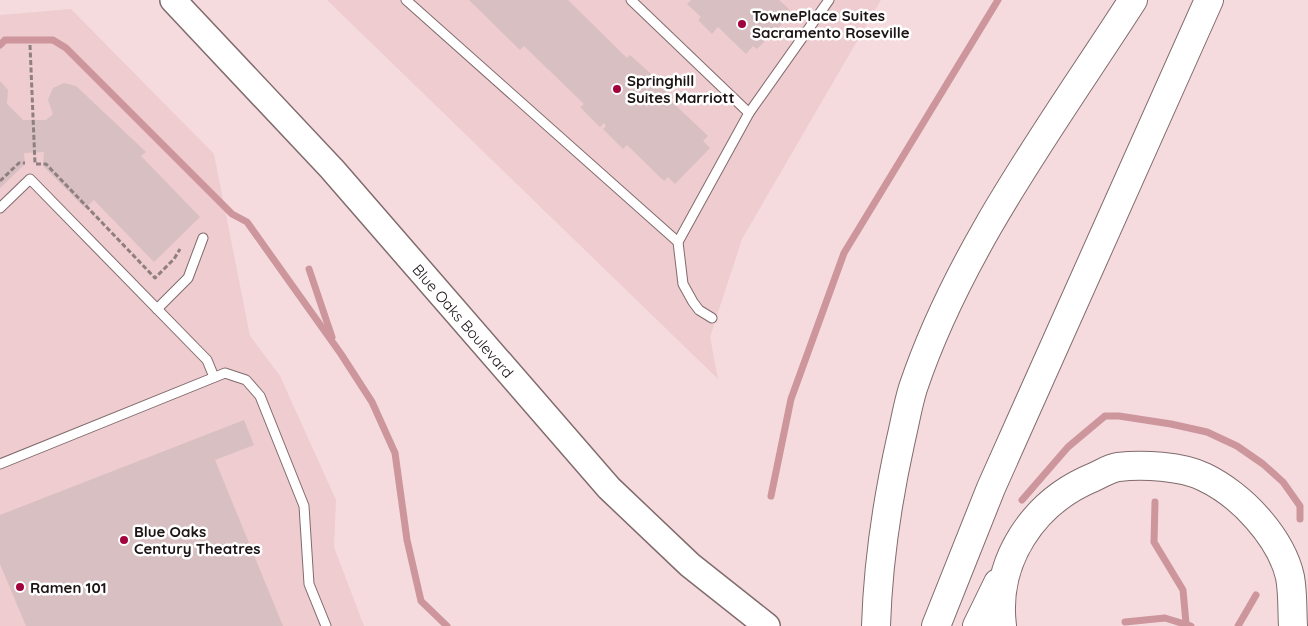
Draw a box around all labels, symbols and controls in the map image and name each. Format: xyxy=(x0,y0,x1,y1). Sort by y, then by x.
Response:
place label: TownePlace Suites Sacramento Roseville xyxy=(752,6,910,42)
marker: TownePlace Suites Sacramento Roseville xyxy=(736,18,748,30)
place label: Springhill Suites Marriott xyxy=(627,71,735,107)
marker: Springhill Suites Marriott xyxy=(611,83,623,95)
street label: Blue Oaks Boulevard xyxy=(408,260,518,382)
place label: Blue Oaks Century Theatres xyxy=(134,522,261,558)
marker: Blue Oaks Century Theatres xyxy=(118,534,130,546)
place label: Ramen 101 xyxy=(30,578,107,597)
marker: Ramen 101 xyxy=(14,581,26,593)

